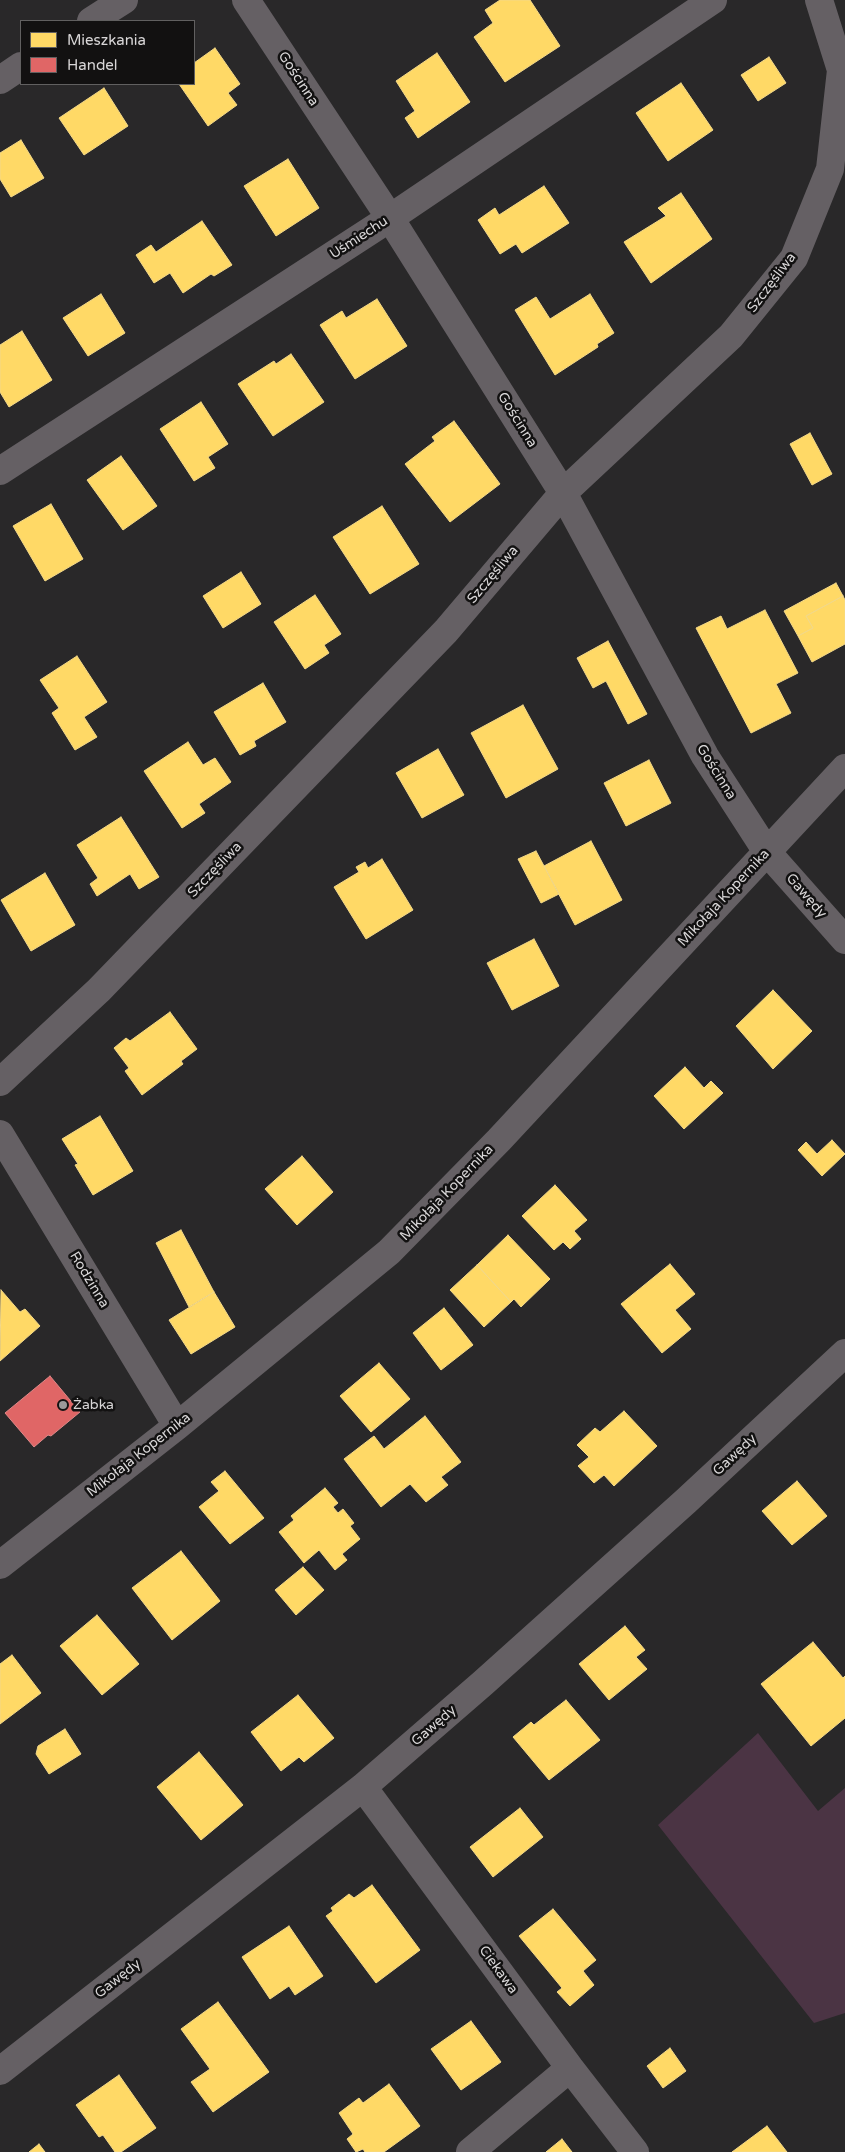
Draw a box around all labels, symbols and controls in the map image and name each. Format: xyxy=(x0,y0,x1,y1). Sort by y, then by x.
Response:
legend xyxy=(20,20,195,85)
text: Mieszkania xyxy=(67,31,146,49)
street label: Gościnna xyxy=(274,49,322,109)
text: Handel xyxy=(67,56,118,74)
street label: Uśmiechu xyxy=(327,213,391,263)
street label: Szczęśliwa xyxy=(744,250,800,316)
street label: Gościnna xyxy=(494,389,540,451)
street label: Szczęśliwa xyxy=(464,543,522,607)
street label: Gościnna xyxy=(693,741,739,803)
street label: Szczęśliwa xyxy=(184,839,246,901)
street label: Mikołaja Kopernika xyxy=(675,846,773,950)
street label: Gawędy xyxy=(782,870,830,922)
street label: Mikołaja Kopernika xyxy=(397,1142,497,1244)
street label: Rodzinna xyxy=(66,1249,112,1311)
place label: Żabka xyxy=(73,1397,114,1413)
marker: Żabka xyxy=(57,1399,69,1411)
street label: Mikołaja Kopernika xyxy=(84,1409,194,1501)
street label: Gawędy xyxy=(710,1431,760,1479)
street label: Gawędy xyxy=(408,1702,460,1750)
street label: Ciekawa xyxy=(475,1943,521,1997)
street label: Gawędy xyxy=(92,1956,144,2002)

